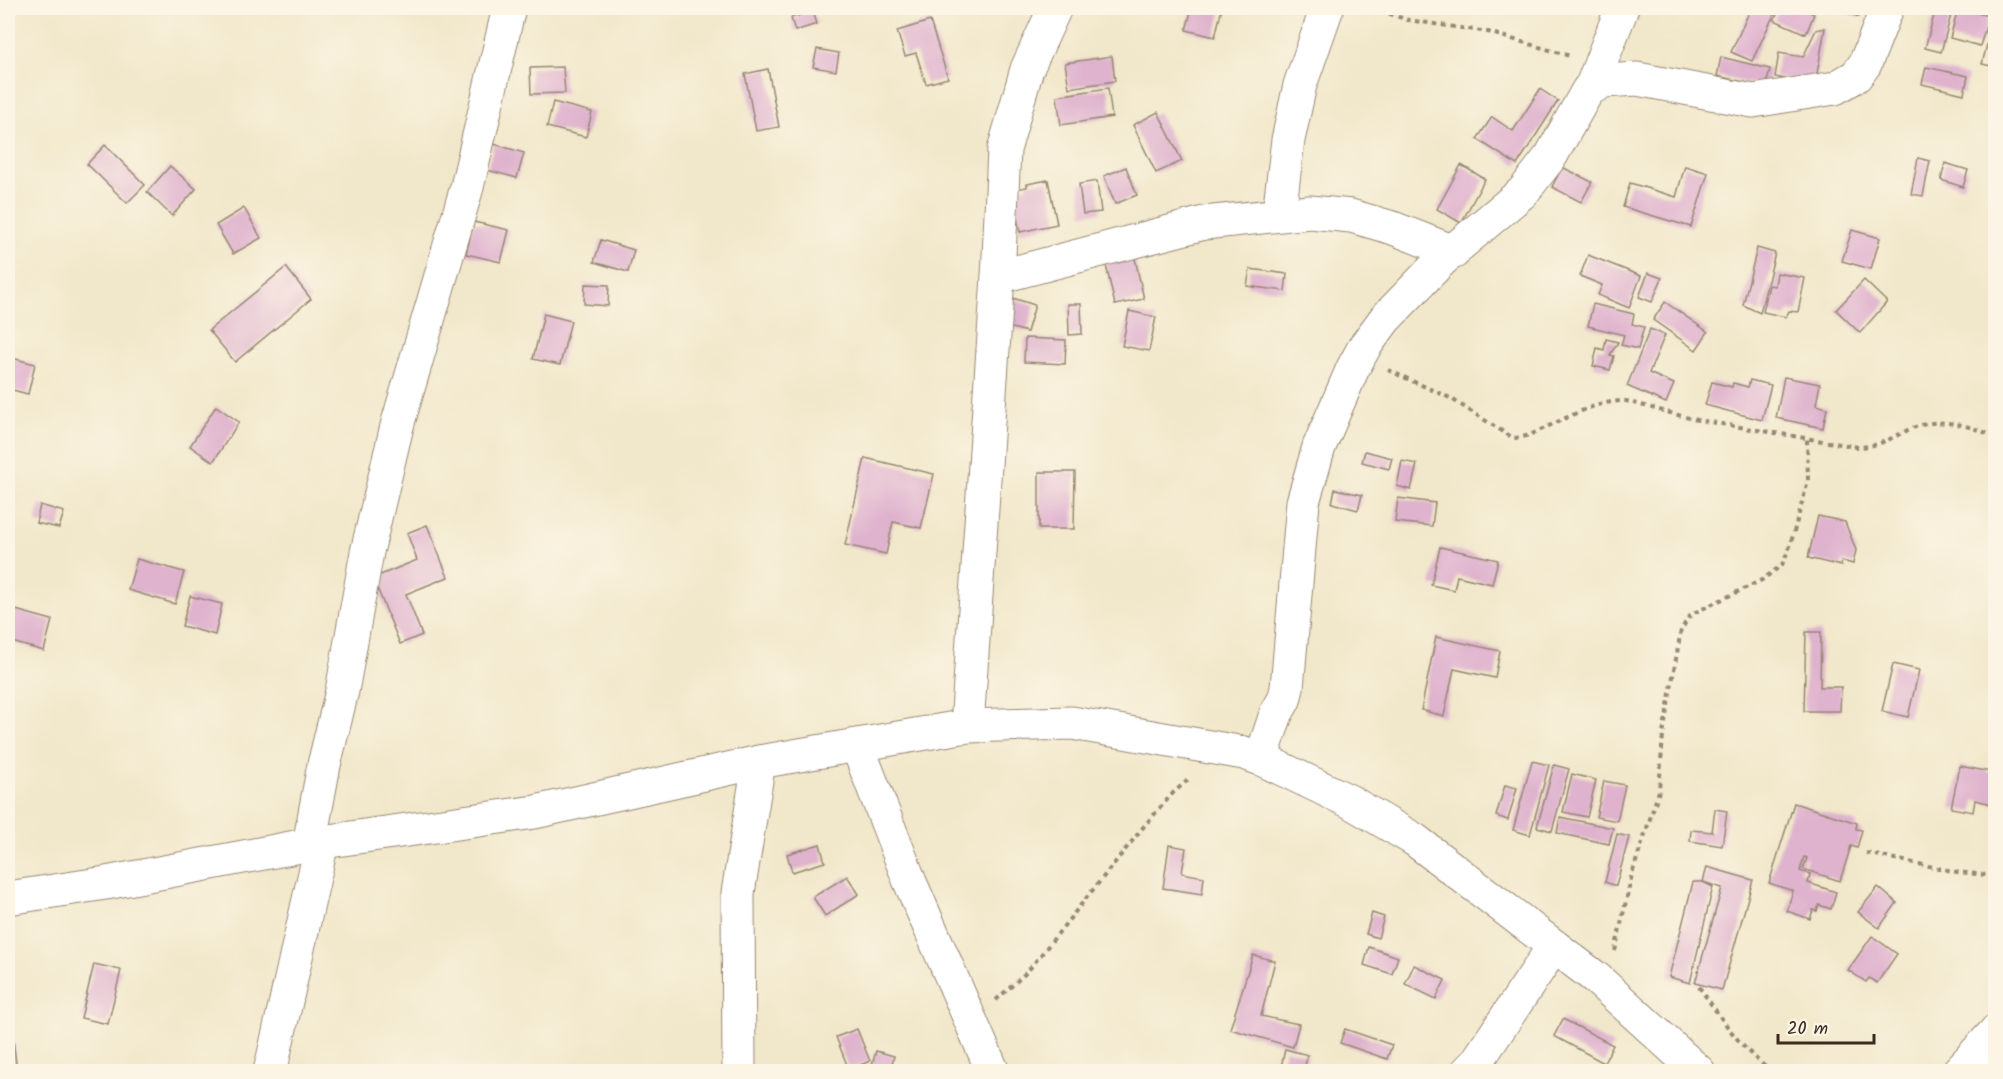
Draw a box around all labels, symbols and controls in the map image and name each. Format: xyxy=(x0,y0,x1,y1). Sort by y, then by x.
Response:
scale bar xyxy=(1778,1007,1874,1045)
text: 20 m xyxy=(1787,1015,1828,1044)

